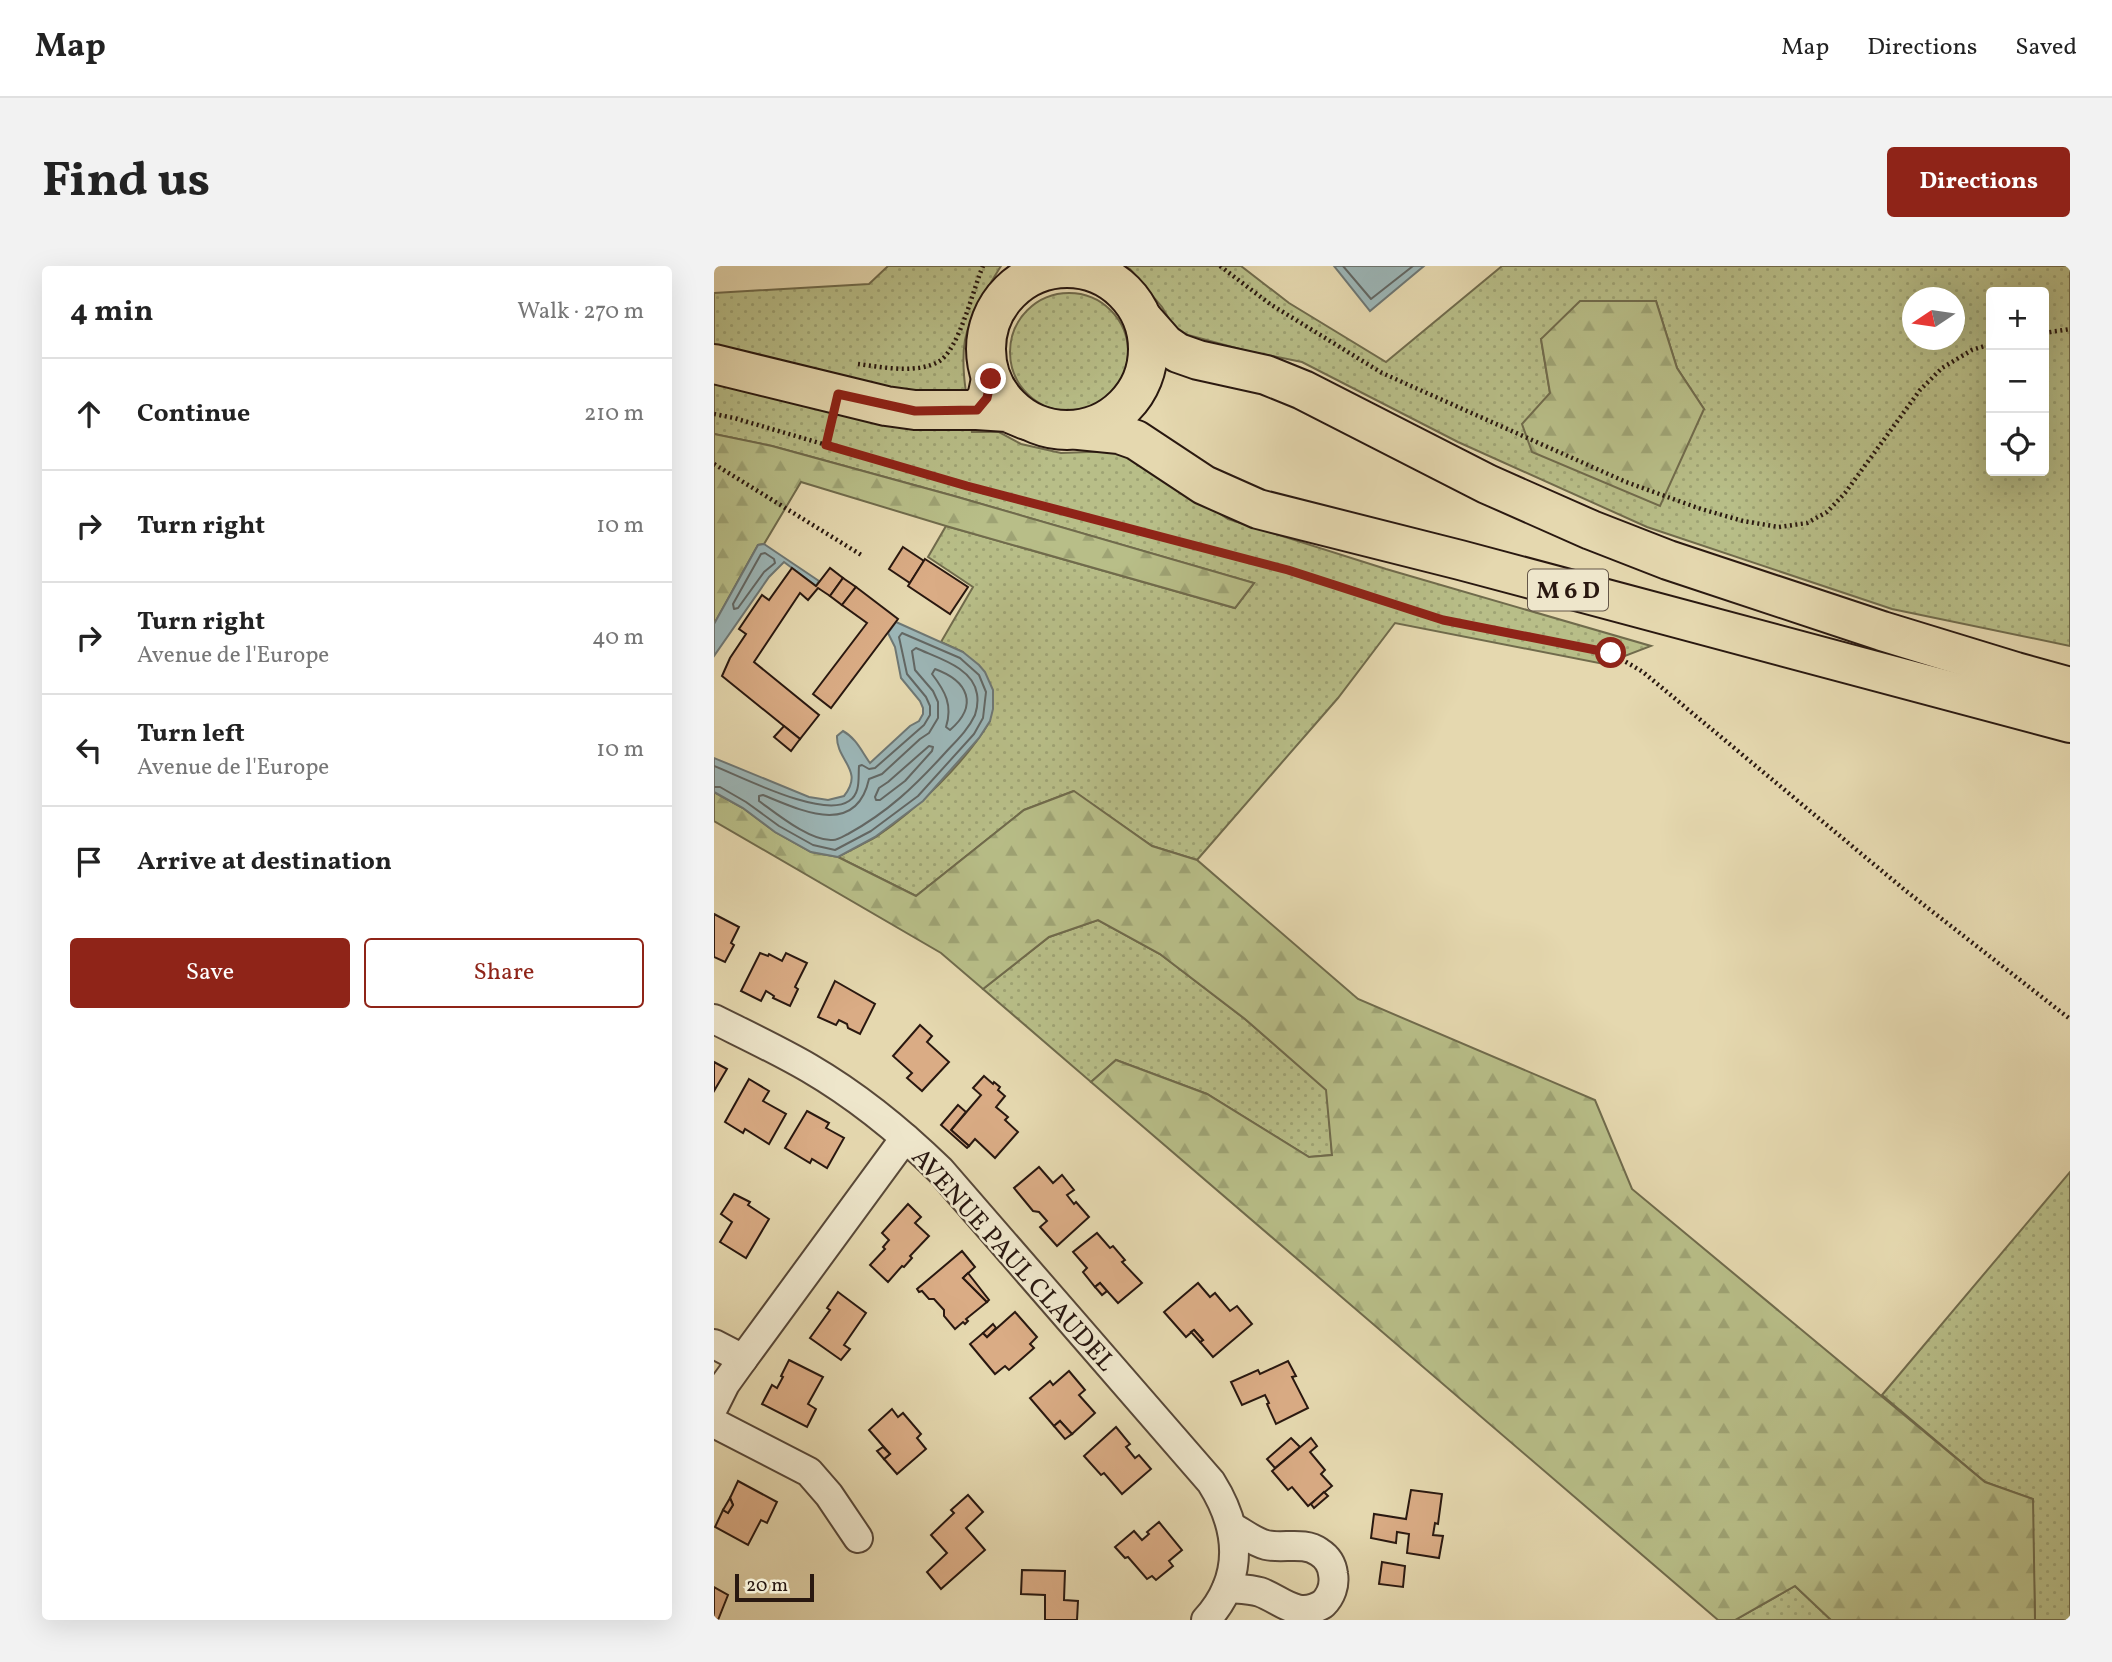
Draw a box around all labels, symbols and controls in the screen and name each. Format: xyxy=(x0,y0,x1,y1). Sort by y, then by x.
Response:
text: Map xyxy=(35,25,106,71)
text: Map xyxy=(1781,31,1829,65)
text: Directions xyxy=(1867,31,1977,65)
text: Saved xyxy=(2015,31,2077,65)
button: Directions xyxy=(1887,147,2070,217)
text: Find us xyxy=(42,148,210,217)
north arrow xyxy=(1902,287,1965,350)
map controls xyxy=(1986,287,2049,476)
button: + xyxy=(1986,287,2049,350)
text: 4 min xyxy=(70,291,154,333)
text: Walk · 270 m xyxy=(517,296,644,328)
button: − xyxy=(1986,350,2049,413)
route end xyxy=(975,363,1006,394)
icon: ahead xyxy=(70,395,108,433)
text: Continue xyxy=(137,396,250,432)
text: 210 m xyxy=(584,398,644,430)
button: locate xyxy=(1986,413,2049,476)
icon: right xyxy=(70,507,108,545)
text: Turn right xyxy=(137,508,265,544)
text: 10 m xyxy=(596,510,644,542)
road number: M 6 D xyxy=(1528,570,1608,610)
text: Turn right xyxy=(137,604,265,640)
icon: right xyxy=(70,619,108,657)
text: 40 m xyxy=(592,622,644,654)
route start xyxy=(1595,637,1626,668)
text: Avenue de l'Europe xyxy=(137,640,329,672)
text: Turn left xyxy=(137,716,245,752)
icon: left xyxy=(70,731,108,769)
text: 10 m xyxy=(596,734,644,766)
text: Avenue de l'Europe xyxy=(137,752,329,784)
icon: arrive xyxy=(70,843,108,881)
text: Arrive at destination xyxy=(137,844,392,880)
button: Save xyxy=(70,938,350,1008)
button: Share xyxy=(364,938,644,1008)
street label: AVENUE PAUL CLAUDEL xyxy=(902,1141,1123,1380)
scale bar xyxy=(735,1571,814,1603)
text: 20 m xyxy=(746,1573,788,1599)

